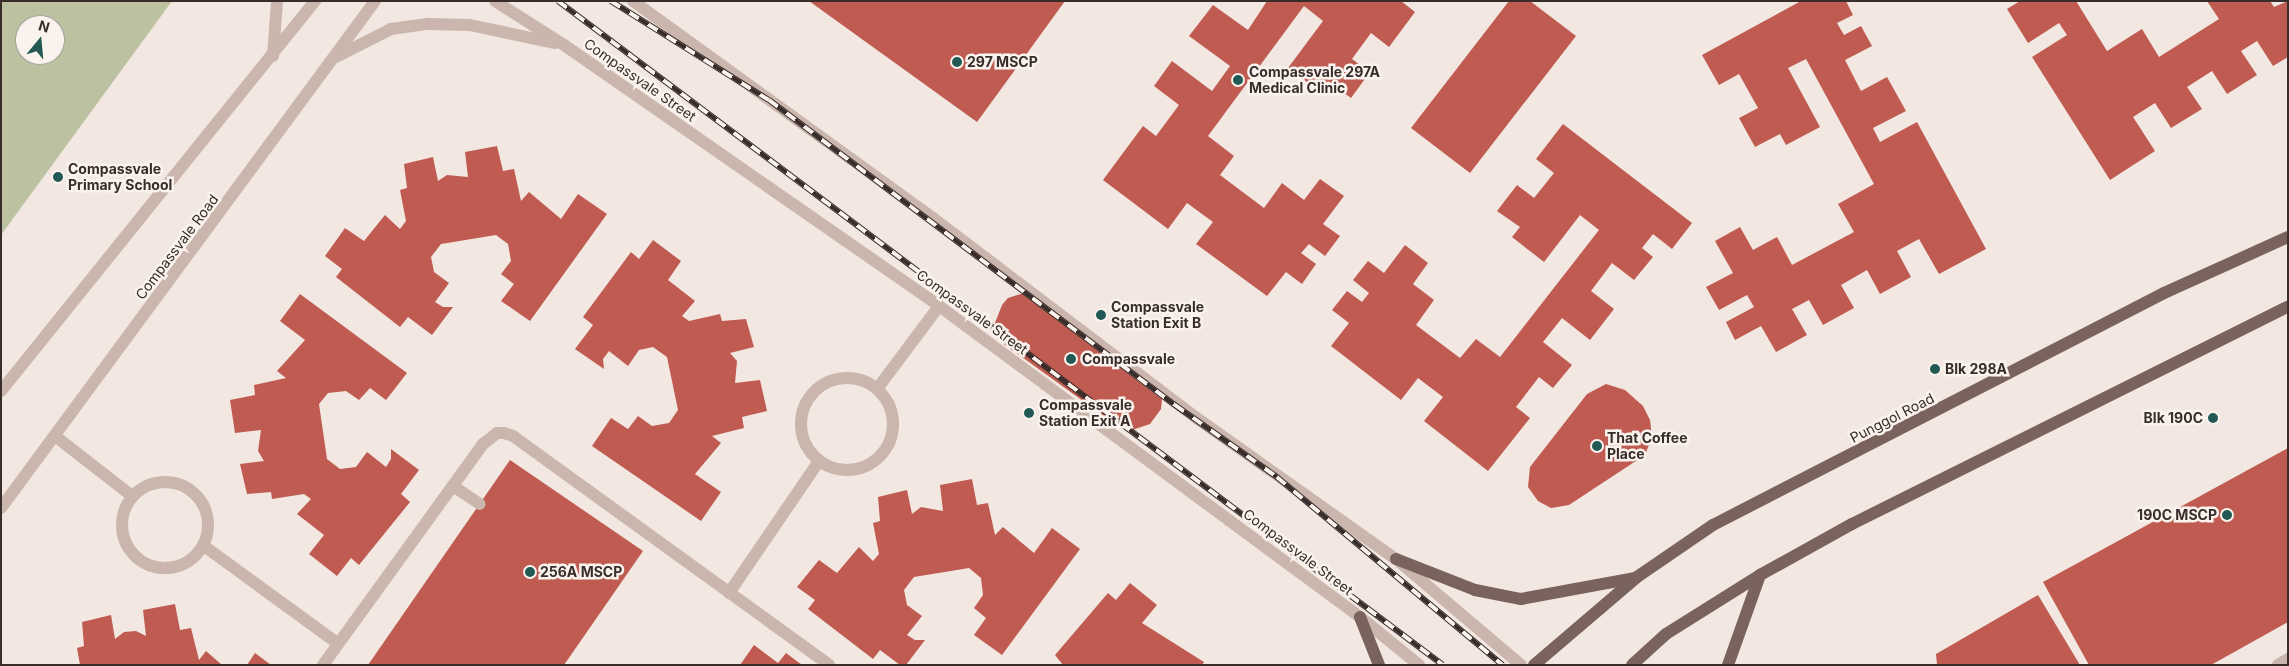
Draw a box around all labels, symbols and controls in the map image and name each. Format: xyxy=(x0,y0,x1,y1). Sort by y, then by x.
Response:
north arrow xyxy=(15,15,65,65)
text: N xyxy=(37,16,52,36)
street label: Compassvale Street xyxy=(581,35,699,125)
place label: 297 MSCP xyxy=(967,54,1038,70)
marker: 297 MSCP xyxy=(951,56,963,68)
place label: Compassvale 297A Medical Clinic xyxy=(1249,64,1380,96)
marker: Compassvale 297A Medical Clinic xyxy=(1231,73,1245,87)
place label: Compassvale Primary School xyxy=(68,161,172,193)
marker: Compassvale Primary School xyxy=(52,171,64,183)
street label: Compassvale Road xyxy=(132,191,222,303)
street label: Compassvale Street xyxy=(913,266,1031,358)
place label: Compassvale Station Exit B xyxy=(1111,299,1204,332)
marker: Compassvale Station Exit B xyxy=(1095,309,1107,321)
place label: Compassvale xyxy=(1082,351,1175,367)
marker: Compassvale xyxy=(1064,352,1078,366)
place label: Blk 298A xyxy=(1945,361,2007,377)
marker: Blk 298A xyxy=(1929,363,1941,375)
street label: Punggol Road xyxy=(1847,390,1937,446)
place label: Compassvale Station Exit A xyxy=(1039,397,1132,430)
marker: Compassvale Station Exit A xyxy=(1023,407,1035,419)
place label: Blk 190C xyxy=(2144,410,2203,426)
marker: Blk 190C xyxy=(2207,412,2219,424)
place label: That Coffee Place xyxy=(1607,430,1688,462)
marker: That Coffee Place xyxy=(1591,440,1603,452)
street label: Compassvale Street xyxy=(1240,505,1356,599)
place label: 190C MSCP xyxy=(2137,507,2217,523)
marker: 190C MSCP xyxy=(2221,509,2233,521)
place label: 256A MSCP xyxy=(540,564,622,580)
marker: 256A MSCP xyxy=(524,566,536,578)

